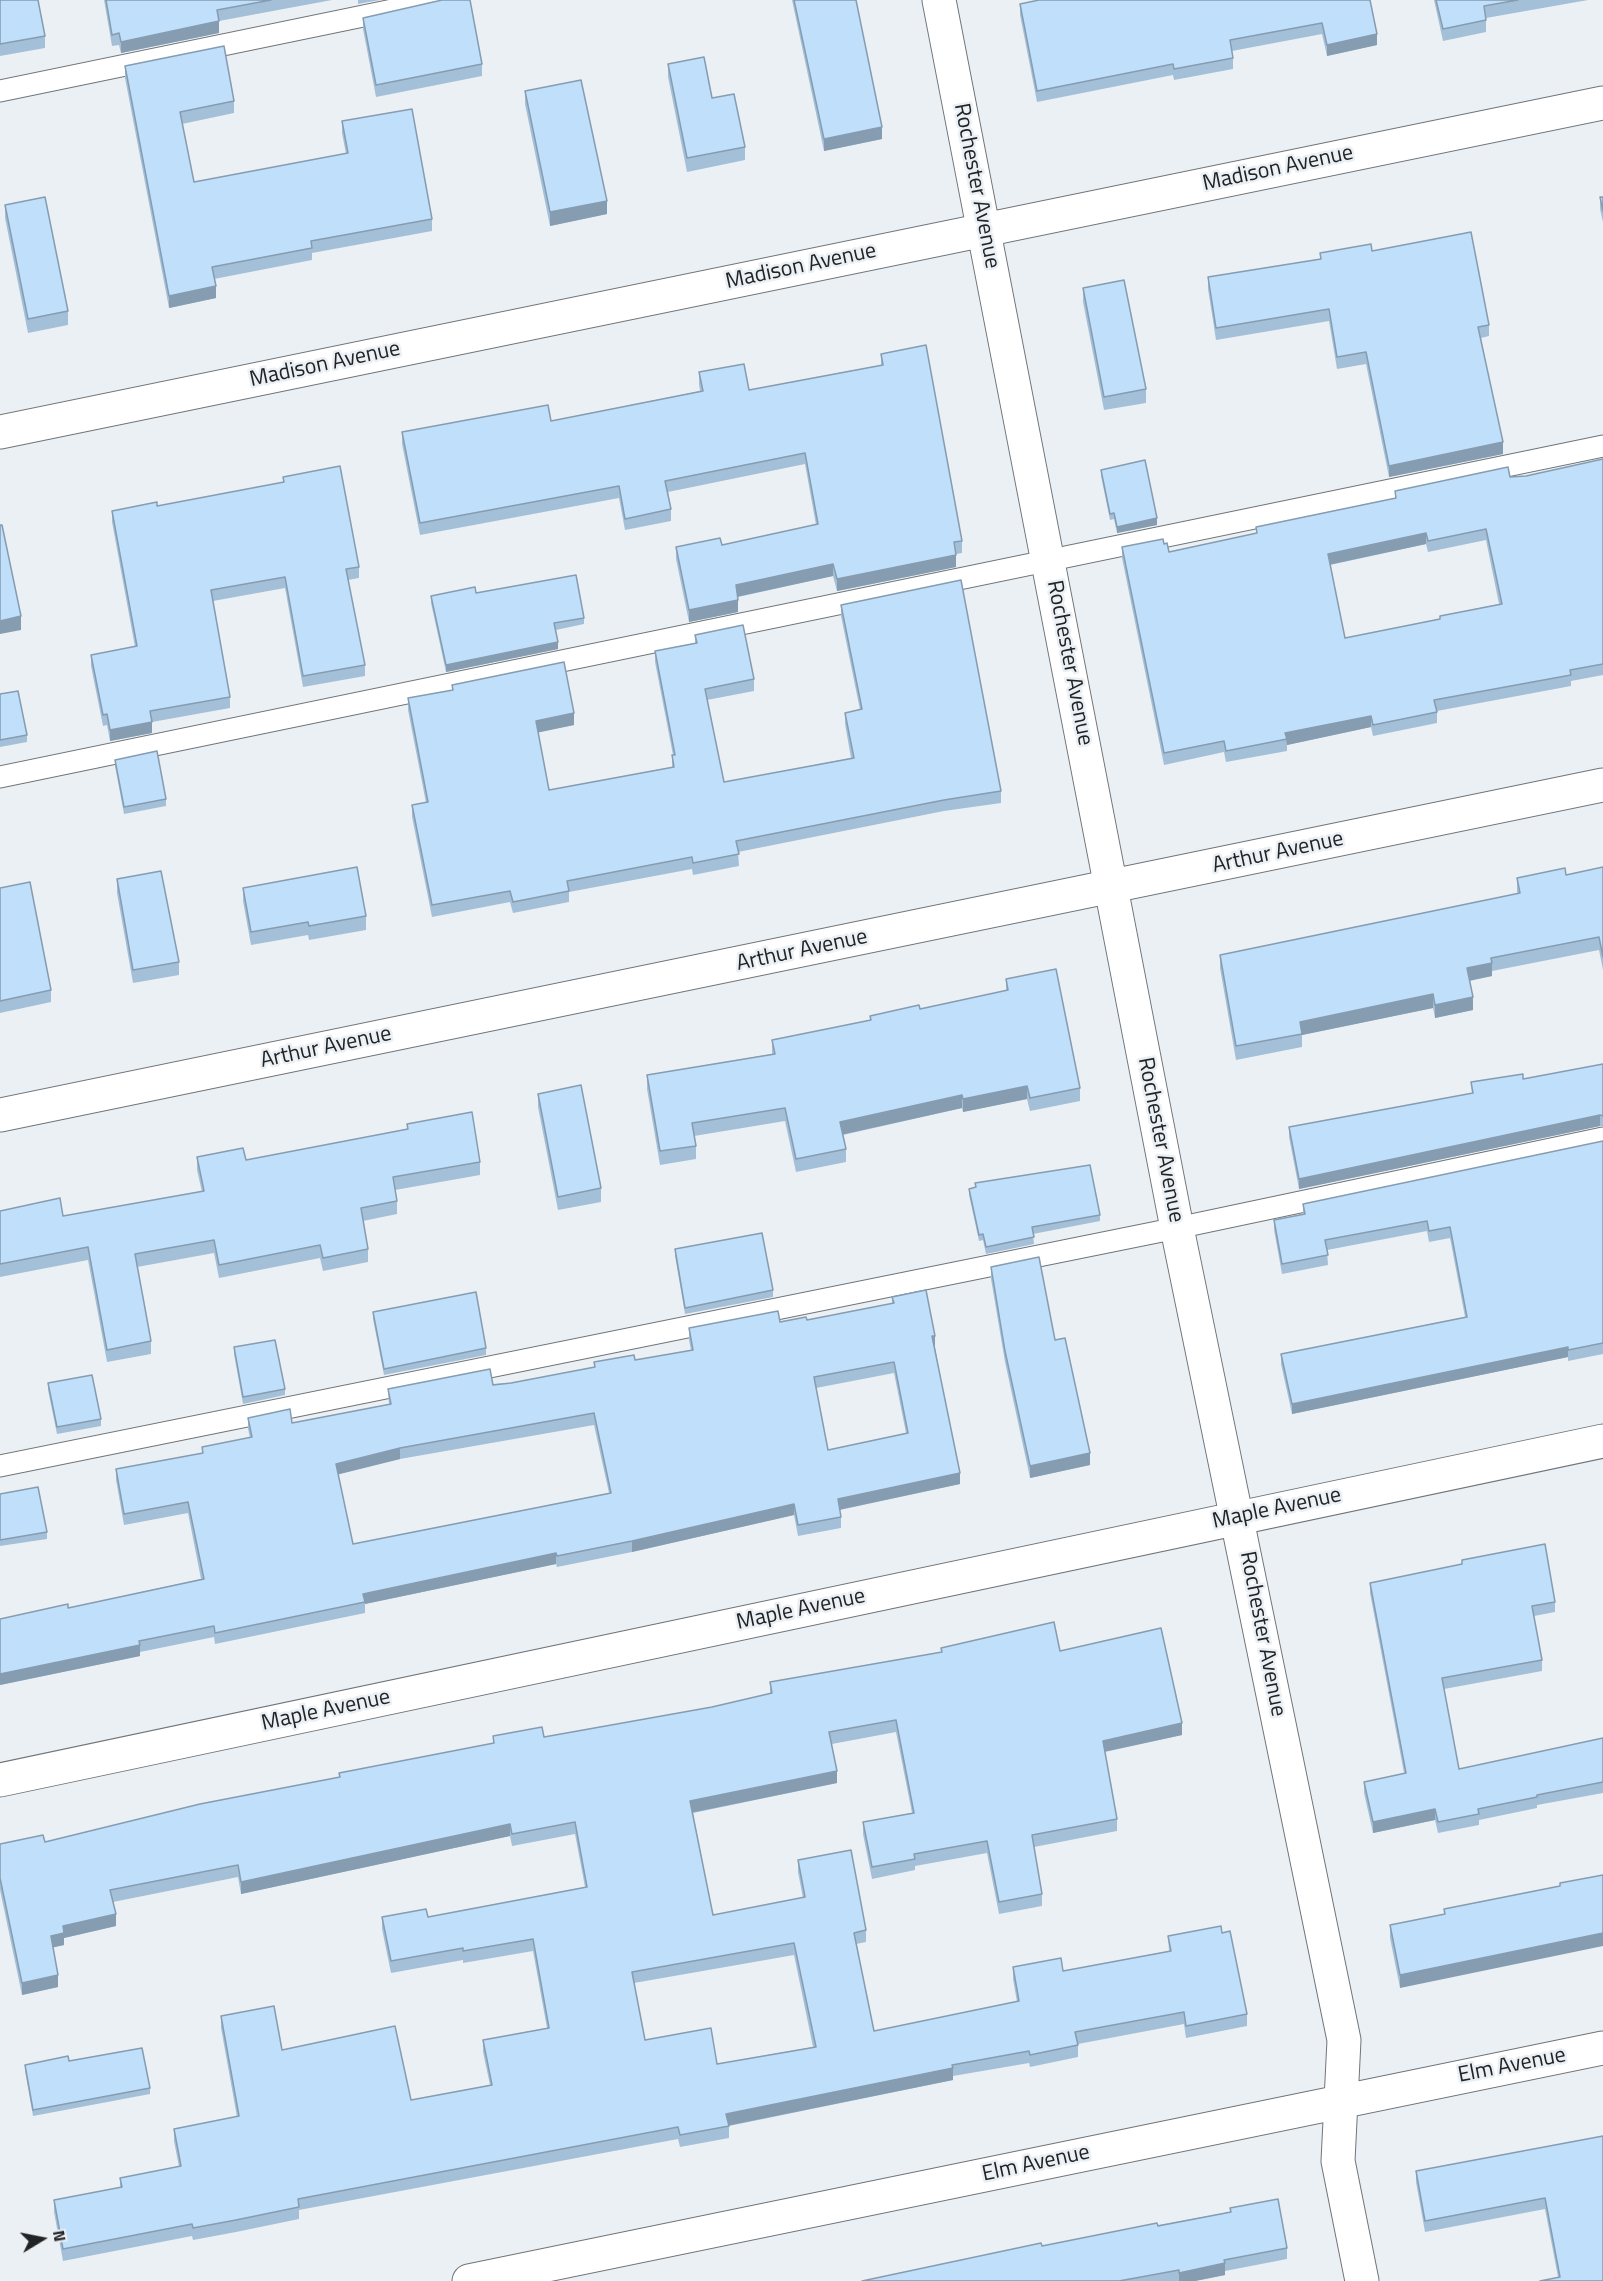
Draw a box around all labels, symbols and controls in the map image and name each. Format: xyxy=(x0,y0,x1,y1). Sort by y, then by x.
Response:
street label: Rochester Avenue xyxy=(947,101,1005,271)
street label: Madison Avenue xyxy=(1200,140,1356,198)
street label: Madison Avenue xyxy=(723,238,879,296)
street label: Madison Avenue xyxy=(247,336,403,394)
street label: Rochester Avenue xyxy=(1040,578,1098,748)
street label: Arthur Avenue xyxy=(1210,826,1346,880)
street label: Arthur Avenue xyxy=(734,924,870,978)
street label: Arthur Avenue xyxy=(258,1021,394,1075)
street label: Rochester Avenue xyxy=(1131,1055,1189,1225)
street label: Maple Avenue xyxy=(1210,1482,1344,1536)
street label: Rochester Avenue xyxy=(1233,1549,1291,1719)
street label: Maple Avenue xyxy=(734,1583,868,1637)
street label: Maple Avenue xyxy=(259,1684,393,1738)
street label: Elm Avenue xyxy=(1456,2043,1568,2089)
street label: Elm Avenue xyxy=(980,2140,1092,2188)
north arrow xyxy=(12,2209,72,2269)
text: N xyxy=(47,2228,73,2243)

